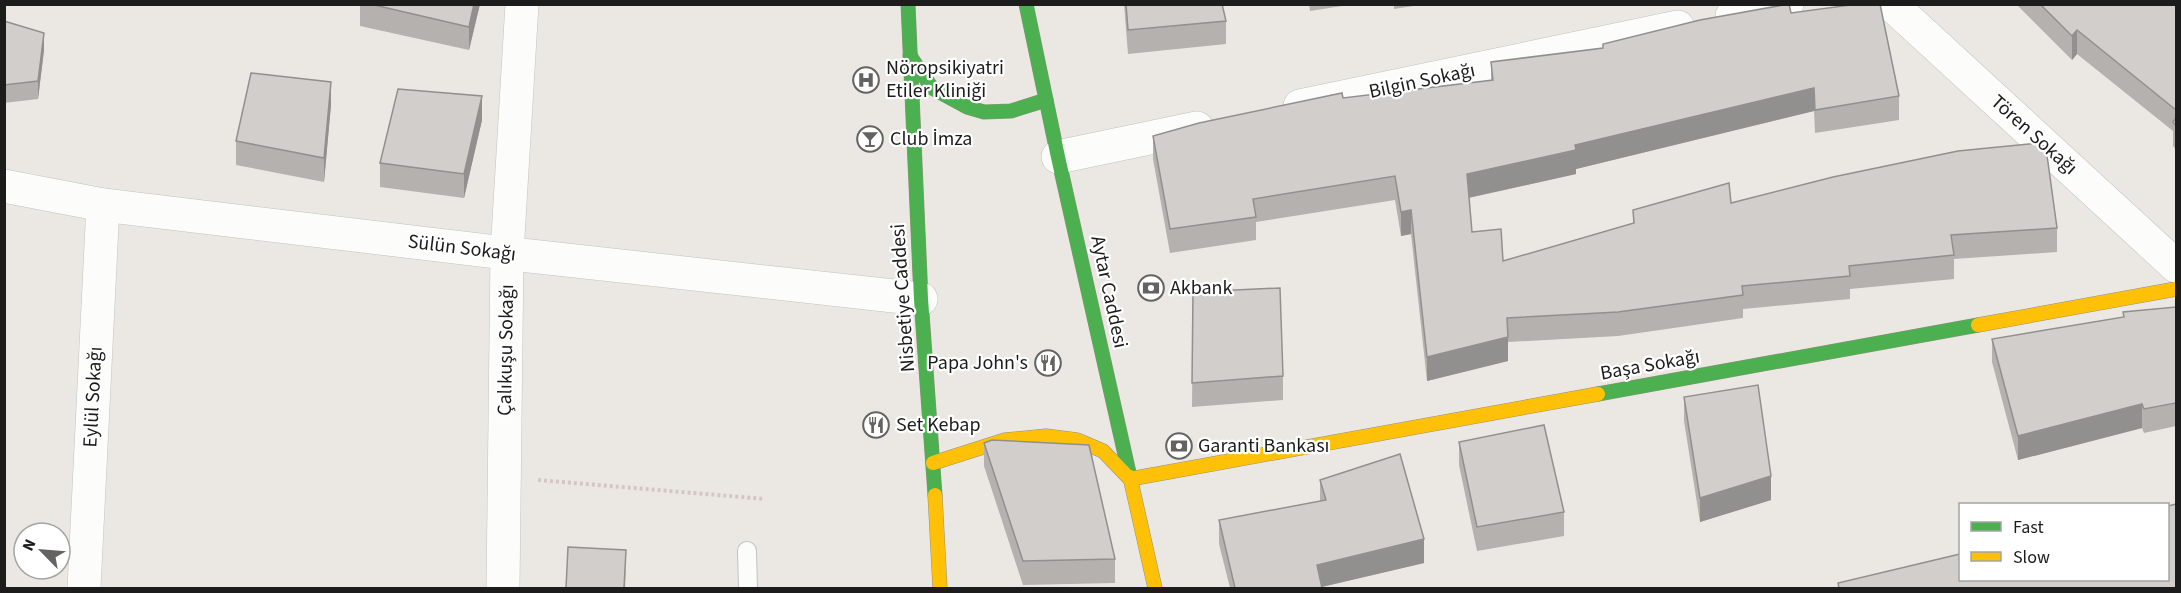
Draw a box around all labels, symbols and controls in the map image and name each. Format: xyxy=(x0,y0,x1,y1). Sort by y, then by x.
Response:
place label: Nöropsikiyatri Etiler Kliniği xyxy=(886,54,1004,105)
street label: Bilgin Sokağı xyxy=(1366,56,1478,106)
hospital icon: Nöropsikiyatri Etiler Kliniği xyxy=(851,65,881,95)
street label: Tören Sokağı xyxy=(1984,88,2084,182)
bar icon: Club İmza xyxy=(855,124,885,154)
place label: Club İmza xyxy=(890,125,972,153)
street label: Nisbetiye Caddesi xyxy=(884,223,922,373)
street label: Sülün Sokağı xyxy=(406,227,518,269)
street label: Aytar Caddesi xyxy=(1083,233,1135,351)
bank icon: Akbank xyxy=(1136,273,1166,303)
place label: Akbank xyxy=(1170,274,1233,302)
street label: Çalıkuşu Sokağı xyxy=(491,284,521,416)
street label: Başa Sokağı xyxy=(1598,342,1702,388)
street label: Eylül Sokağı xyxy=(76,346,110,448)
restaurant icon: Papa John's xyxy=(1033,348,1063,378)
place label: Papa John's xyxy=(927,349,1028,377)
restaurant icon: Set Kebap xyxy=(861,410,891,440)
place label: Set Kebap xyxy=(896,411,980,439)
bank icon: Garanti Bankası xyxy=(1164,431,1194,461)
place label: Garanti Bankası xyxy=(1198,432,1329,460)
legend xyxy=(1959,503,2169,581)
text: Fast xyxy=(2013,515,2044,540)
north arrow xyxy=(12,521,72,581)
text: N xyxy=(17,536,42,555)
text: Slow xyxy=(2013,545,2050,570)

